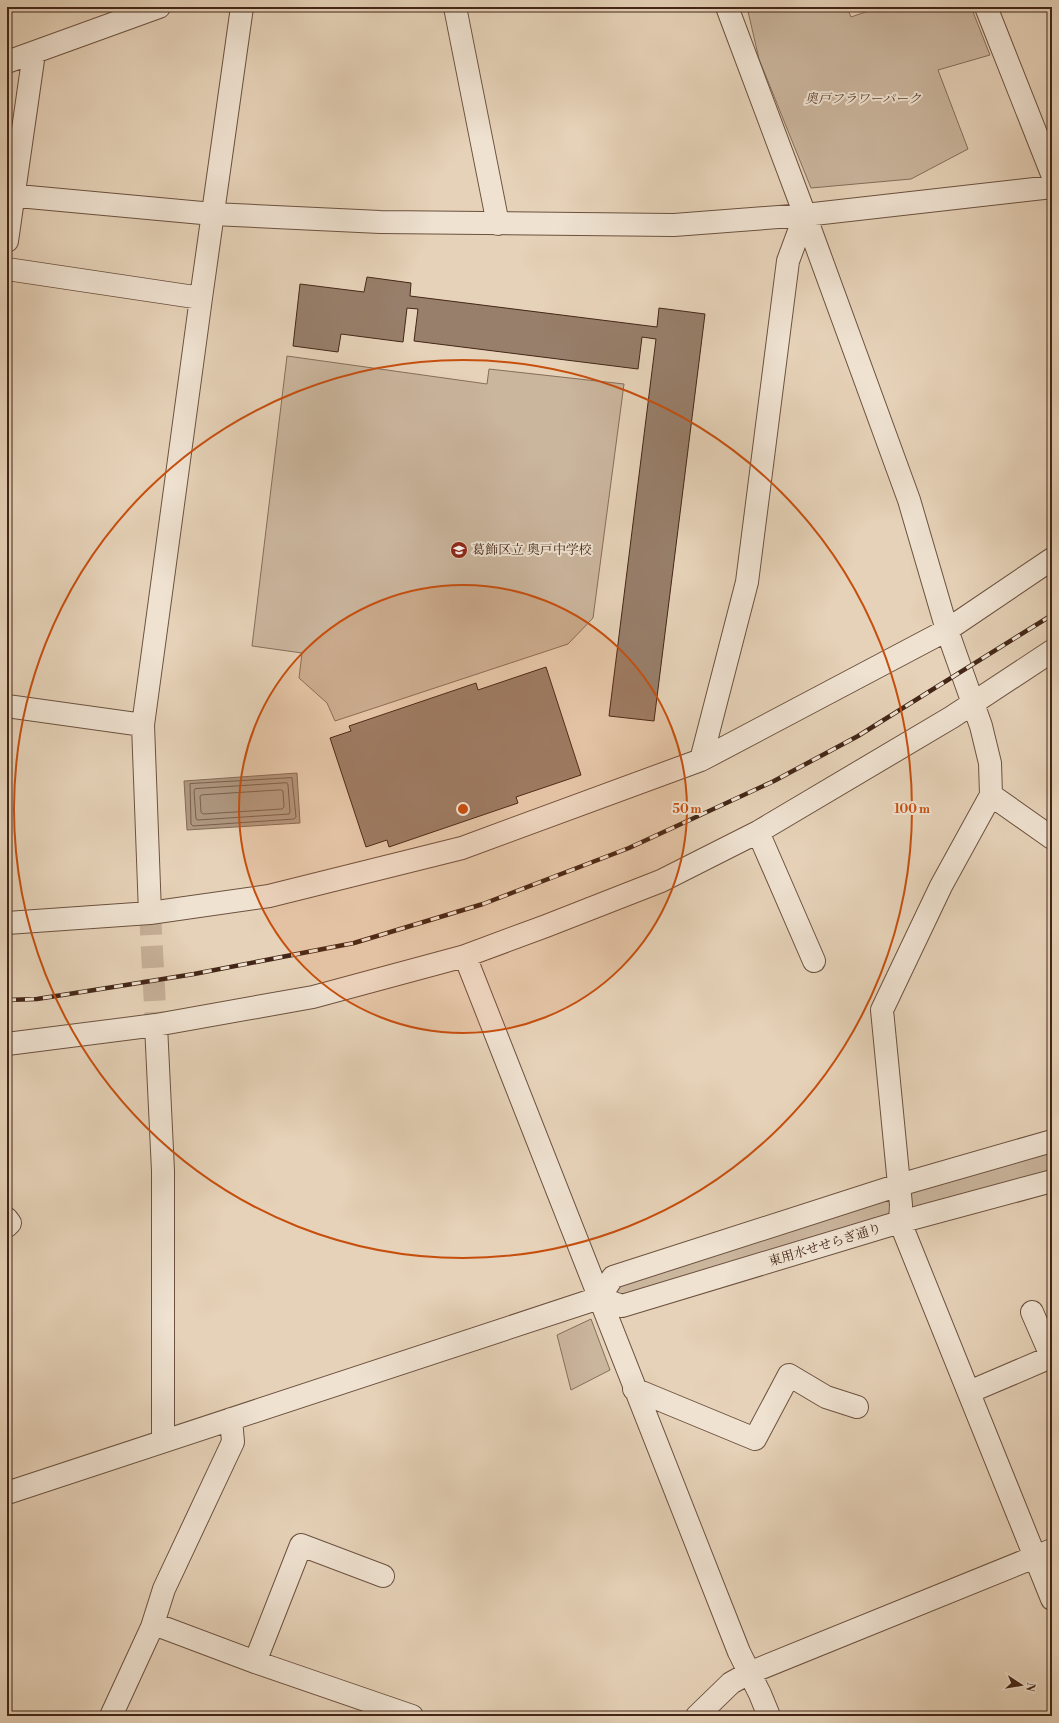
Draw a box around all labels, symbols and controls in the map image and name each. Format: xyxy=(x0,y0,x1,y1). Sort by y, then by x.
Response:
park label: 奥戸フラワーパーク xyxy=(805,91,921,107)
school or university icon: 葛飾区立 奥戸中学校 xyxy=(449,540,469,560)
place label: 葛飾区立 奥戸中学校 xyxy=(472,542,592,558)
centre of rings xyxy=(456,802,470,816)
text: 50 m xyxy=(672,802,702,817)
text: 100 m xyxy=(894,802,930,817)
street label: 東用水せせらぎ通り xyxy=(767,1220,883,1270)
north arrow xyxy=(1001,1665,1041,1705)
text: N xyxy=(1022,1681,1038,1693)

